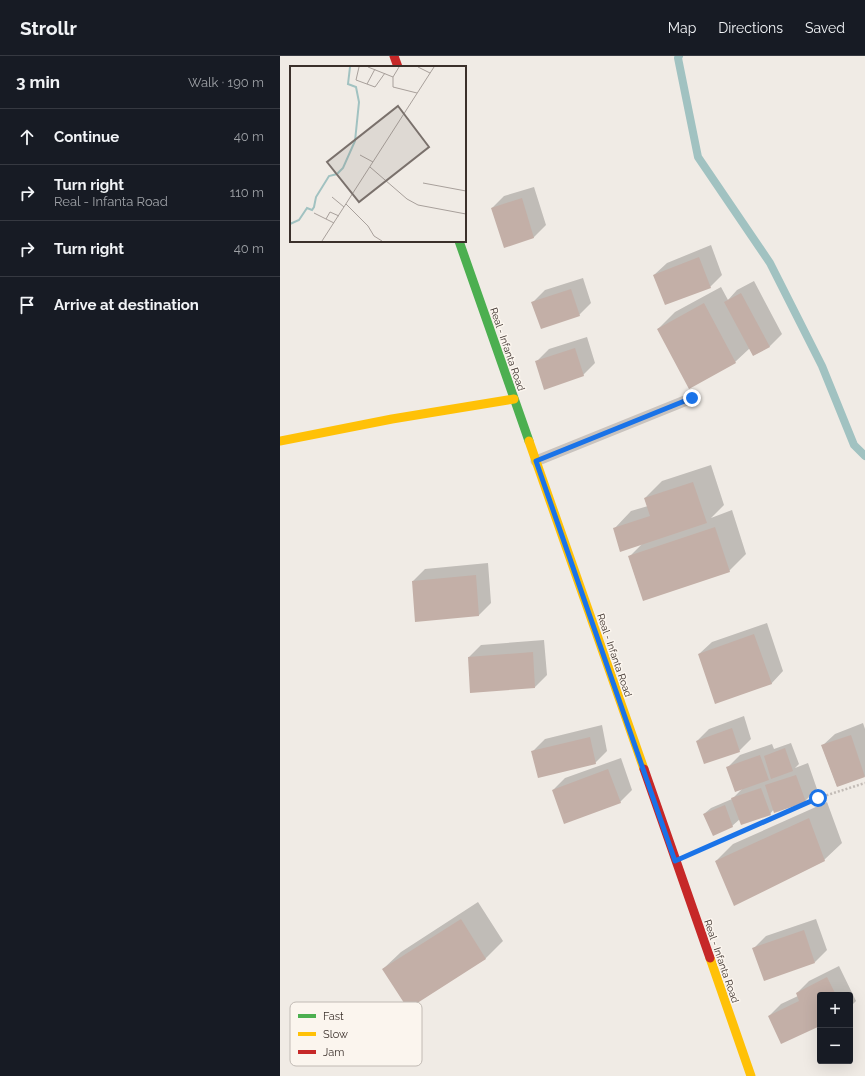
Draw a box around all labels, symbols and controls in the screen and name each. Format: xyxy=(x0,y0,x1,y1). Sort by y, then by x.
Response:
text: Strollr xyxy=(20,17,77,39)
text: Map xyxy=(668,20,696,36)
text: Directions xyxy=(718,20,783,36)
text: Saved xyxy=(805,20,845,36)
inset map xyxy=(290,66,466,242)
text: 3 min xyxy=(16,72,60,92)
text: Walk · 190 m xyxy=(188,75,264,90)
icon: ahead xyxy=(16,126,38,148)
text: Continue xyxy=(54,128,119,146)
text: 40 m xyxy=(234,129,264,144)
text: Turn right xyxy=(54,176,124,194)
icon: right xyxy=(16,182,38,204)
text: 110 m xyxy=(230,185,264,200)
text: Real - Infanta Road xyxy=(54,194,168,209)
icon: right xyxy=(16,238,38,260)
text: Turn right xyxy=(54,240,124,258)
text: 40 m xyxy=(234,241,264,256)
icon: arrive xyxy=(16,294,38,316)
text: Arrive at destination xyxy=(54,296,199,314)
street label: Real - Infanta Road xyxy=(488,306,527,392)
route end xyxy=(683,389,701,407)
street label: Real - Infanta Road xyxy=(595,612,634,698)
route start xyxy=(809,789,827,807)
street label: Real - Infanta Road xyxy=(702,918,741,1004)
map controls xyxy=(817,992,853,1064)
button: + xyxy=(817,992,853,1028)
legend xyxy=(290,1002,422,1066)
text: Fast xyxy=(323,1010,344,1023)
text: Slow xyxy=(323,1028,348,1041)
button: − xyxy=(817,1028,853,1064)
text: Jam xyxy=(323,1046,344,1059)

